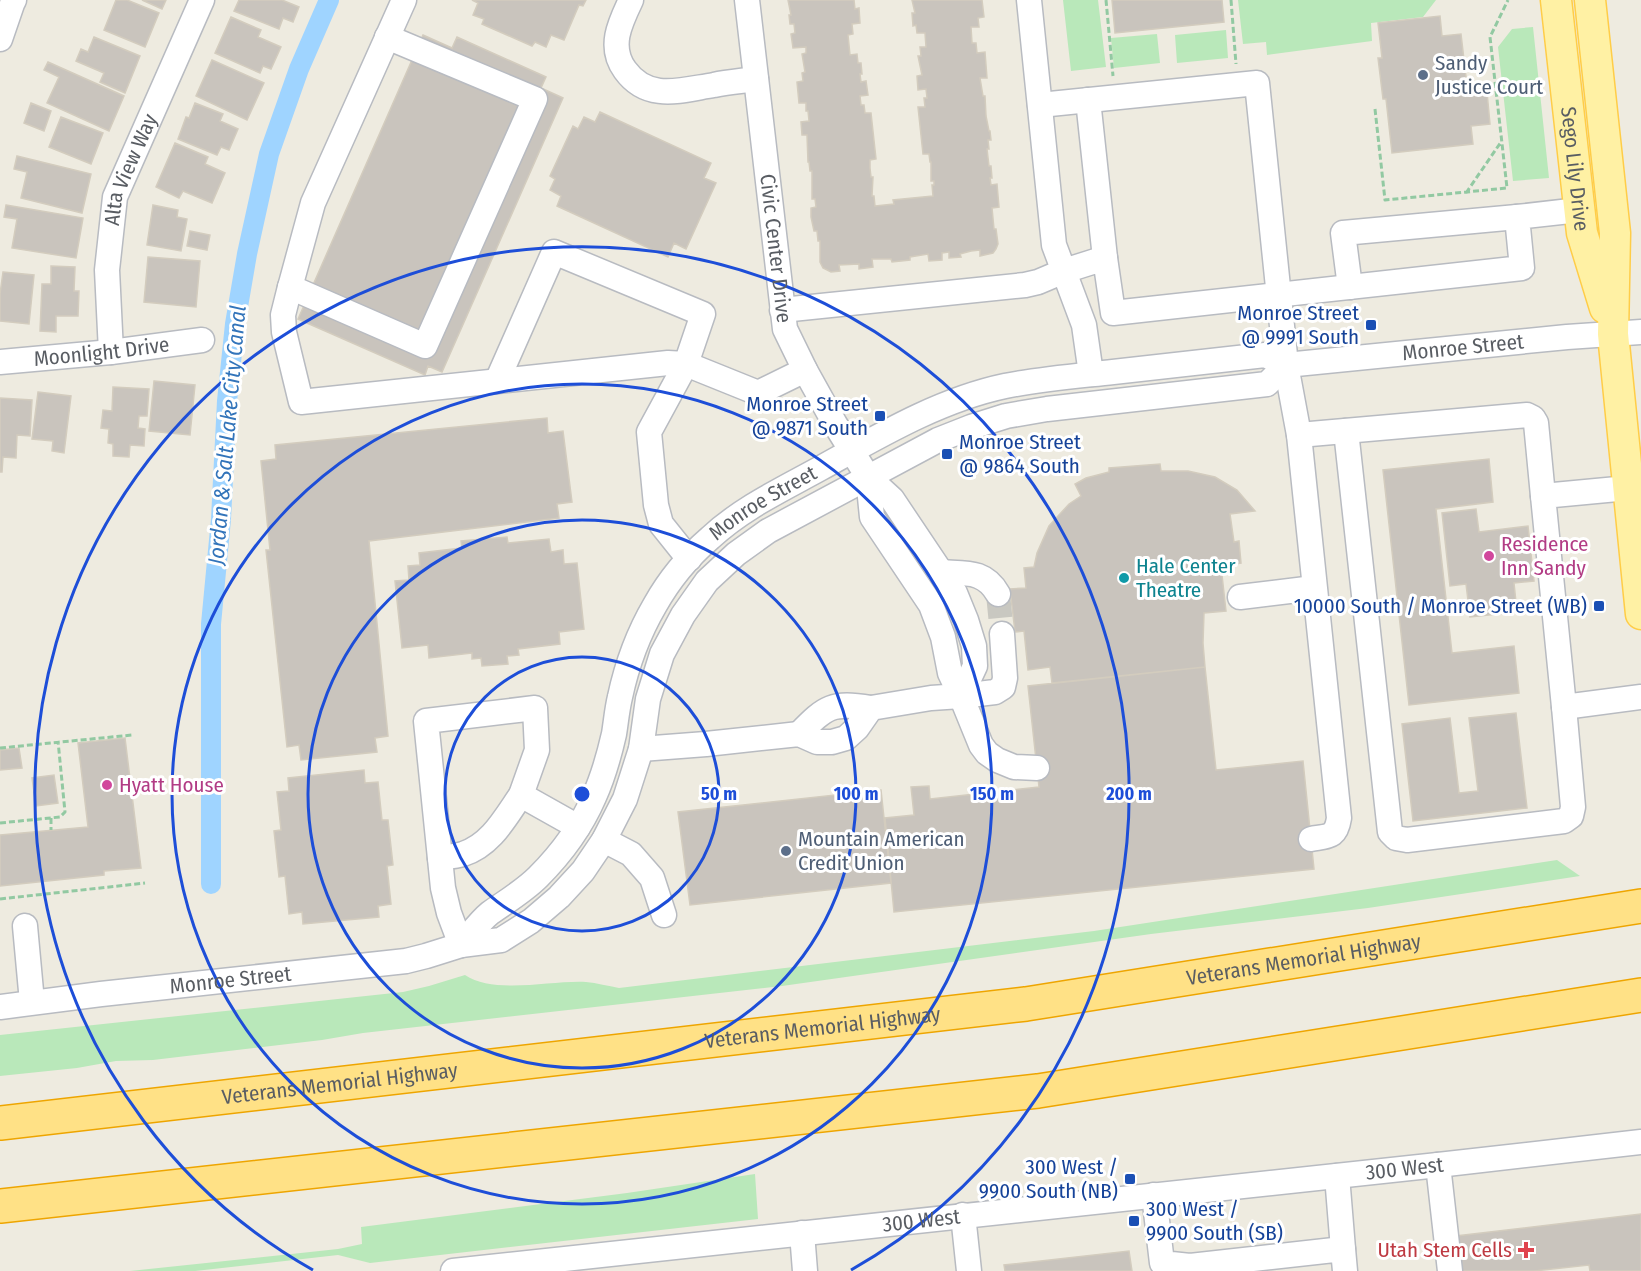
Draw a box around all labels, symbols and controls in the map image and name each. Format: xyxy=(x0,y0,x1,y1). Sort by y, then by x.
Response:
place label: Sandy Justice Court xyxy=(1435,50,1543,100)
marker: Sandy Justice Court xyxy=(1416,68,1430,82)
street label: Sego Lily Drive xyxy=(1555,105,1595,233)
street label: Alta View Way xyxy=(99,109,163,227)
street label: Civic Center Drive xyxy=(754,172,797,324)
place label: Monroe Street @ 9991 South xyxy=(1237,300,1359,350)
water label: Jordan & Salt Lake City Canal xyxy=(202,304,252,567)
marker: Monroe Street @ 9991 South xyxy=(1364,318,1378,332)
street label: Monroe Street xyxy=(1401,328,1525,366)
street label: Moonlight Drive xyxy=(33,331,171,372)
place label: Monroe Street @ 9871 South xyxy=(746,391,868,441)
marker: Monroe Street @ 9871 South xyxy=(873,409,887,423)
place label: Monroe Street @ 9864 South xyxy=(959,429,1081,479)
marker: Monroe Street @ 9864 South xyxy=(940,447,954,461)
street label: Monroe Street xyxy=(704,460,821,546)
place label: Residence Inn Sandy xyxy=(1501,531,1588,581)
marker: Residence Inn Sandy xyxy=(1482,549,1496,563)
place label: Hale Center Theatre xyxy=(1136,553,1236,603)
marker: Hale Center Theatre xyxy=(1117,571,1131,585)
place label: 10000 South / Monroe Street (WB) xyxy=(1294,593,1587,619)
marker: 10000 South / Monroe Street (WB) xyxy=(1592,599,1606,613)
place label: Hyatt House xyxy=(119,772,224,798)
marker: Hyatt House xyxy=(100,778,114,792)
text: 50 m xyxy=(701,783,737,805)
text: 100 m xyxy=(834,783,878,805)
text: 150 m xyxy=(970,783,1014,805)
text: 200 m xyxy=(1105,783,1152,805)
centre of rings xyxy=(572,784,592,804)
place label: Mountain American Credit Union xyxy=(798,826,965,876)
marker: Mountain American Credit Union xyxy=(779,844,793,858)
street label: Veterans Memorial Highway xyxy=(1185,928,1423,991)
street label: Monroe Street xyxy=(168,961,293,999)
street label: Veterans Memorial Highway xyxy=(703,1001,942,1054)
street label: Veterans Memorial Highway xyxy=(221,1057,460,1110)
street label: 300 West xyxy=(1364,1151,1445,1186)
place label: 300 West / 9900 South (NB) xyxy=(979,1154,1118,1204)
marker: 300 West / 9900 South (NB) xyxy=(1123,1172,1137,1186)
place label: 300 West / 9900 South (SB) xyxy=(1146,1196,1283,1246)
street label: 300 West xyxy=(881,1203,962,1238)
marker: 300 West / 9900 South (SB) xyxy=(1127,1214,1141,1228)
place label: Utah Stem Cells xyxy=(1378,1237,1512,1263)
marker: Utah Stem Cells xyxy=(1517,1241,1535,1259)

